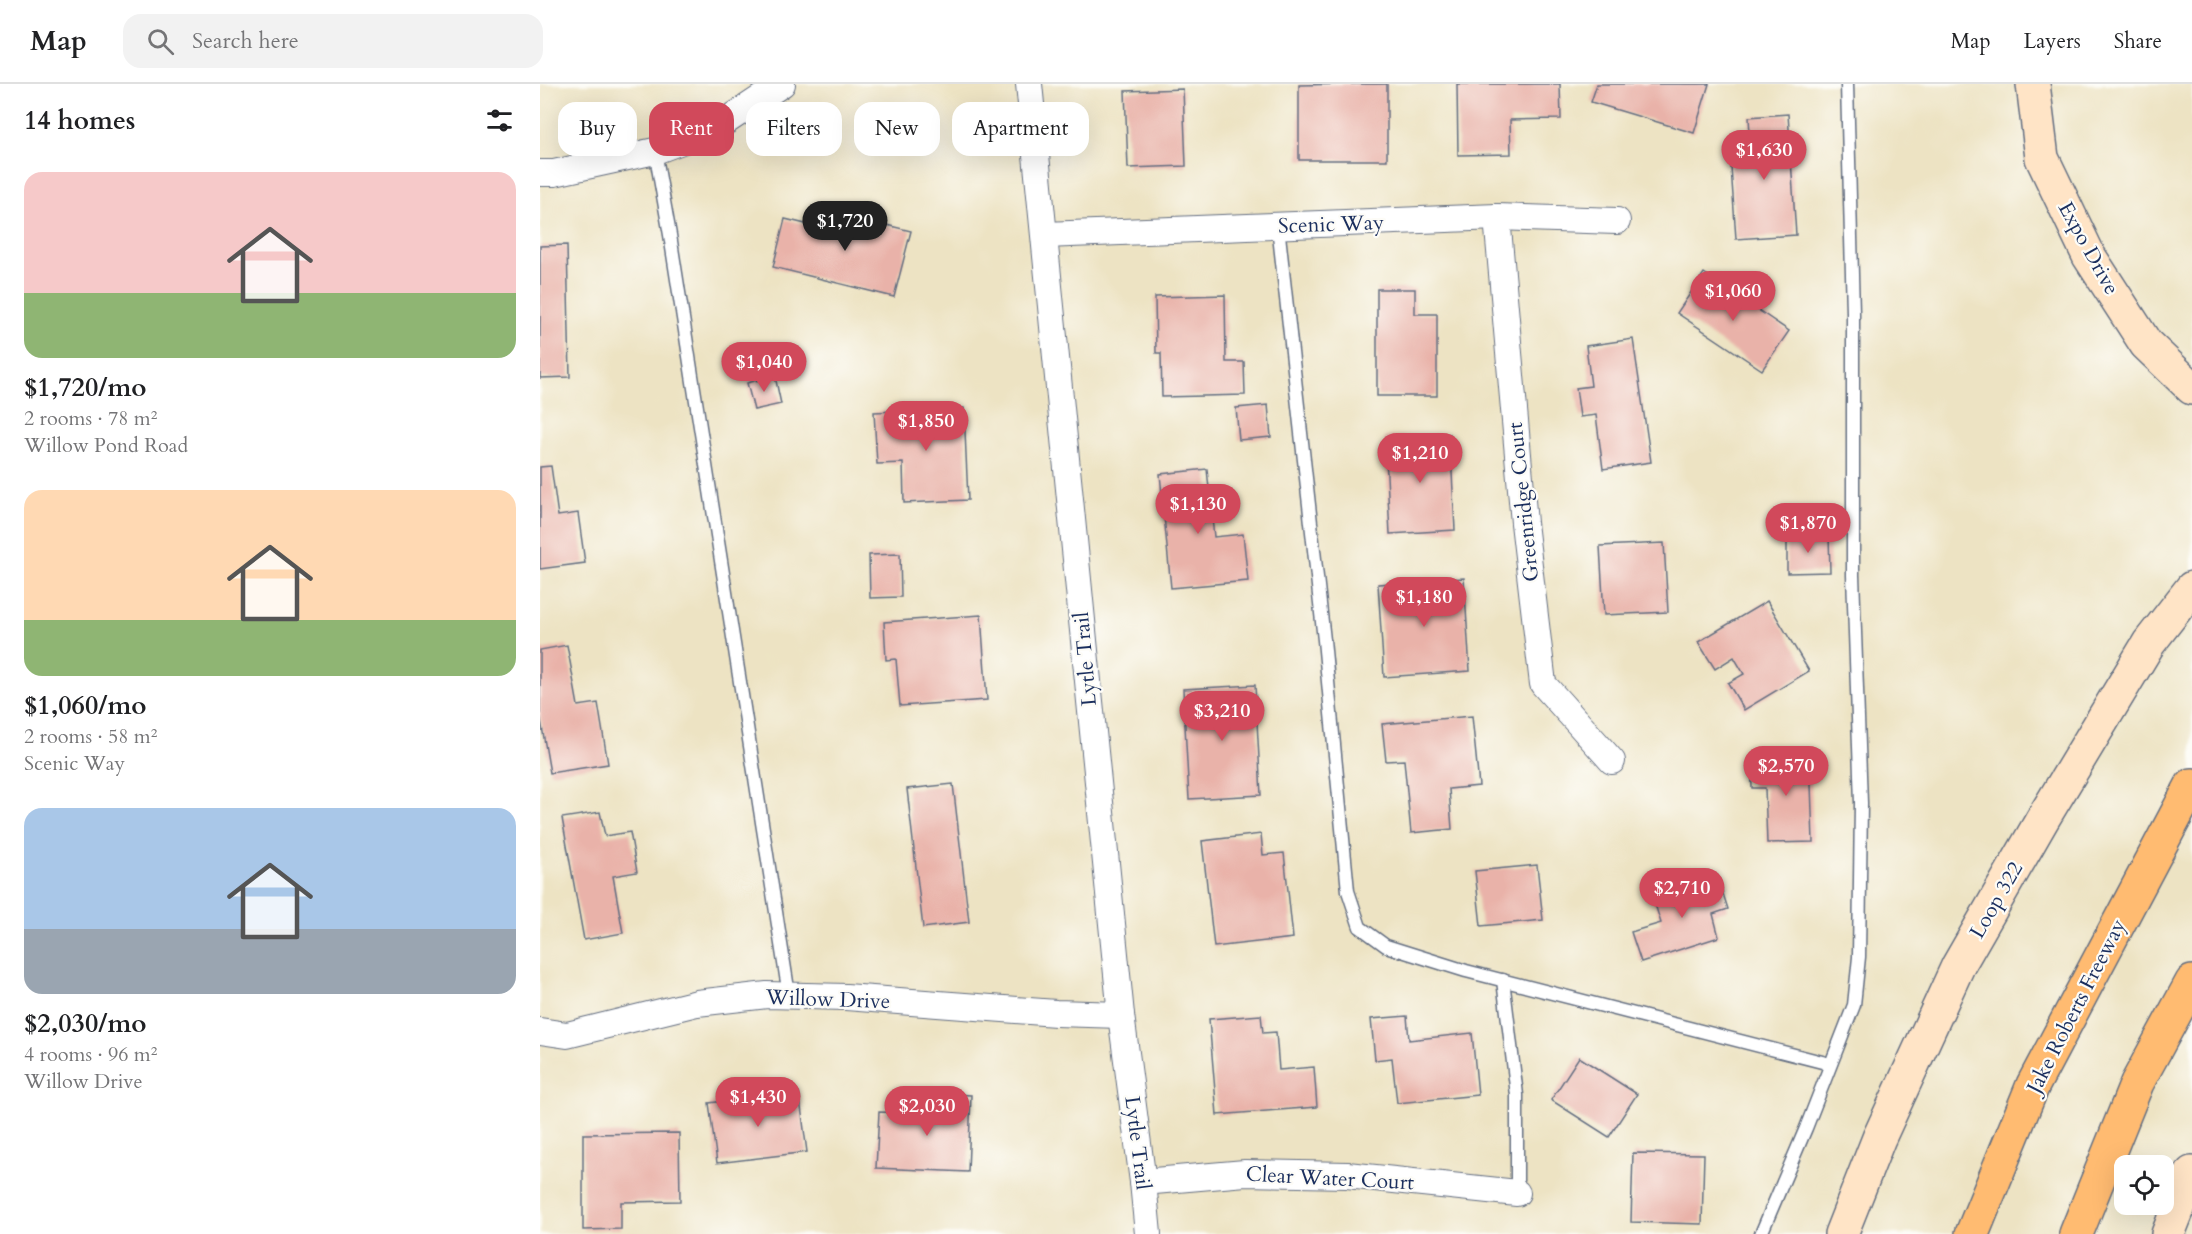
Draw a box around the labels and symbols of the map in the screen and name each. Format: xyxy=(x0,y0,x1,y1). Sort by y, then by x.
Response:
pin: $1,630 xyxy=(1715,130,1813,181)
street label: Expo Drive xyxy=(2051,196,2126,300)
pin: $1,720 xyxy=(796,201,894,252)
street label: Scenic Way xyxy=(1278,208,1385,241)
pin: $1,060 xyxy=(1684,271,1782,322)
pin: $1,040 xyxy=(715,342,813,393)
pin: $1,850 xyxy=(877,401,975,452)
street label: Greenridge Court xyxy=(1501,420,1546,583)
pin: $1,210 xyxy=(1371,433,1469,484)
pin: $1,130 xyxy=(1149,484,1247,535)
pin: $1,870 xyxy=(1759,503,1857,554)
pin: $1,180 xyxy=(1375,577,1473,628)
street label: Lytle Trail xyxy=(1067,611,1104,707)
pin: $3,210 xyxy=(1173,691,1271,742)
pin: $2,570 xyxy=(1737,746,1835,797)
street label: Loop 322 xyxy=(1963,856,2030,944)
pin: $2,710 xyxy=(1633,868,1731,919)
street label: Jake Roberts Freeway xyxy=(2019,914,2133,1101)
street label: Willow Drive xyxy=(764,983,891,1016)
pin: $1,430 xyxy=(709,1077,807,1128)
pin: $2,030 xyxy=(878,1086,976,1137)
street label: Lytle Trail xyxy=(1117,1094,1158,1192)
street label: Clear Water Court xyxy=(1245,1160,1415,1197)

